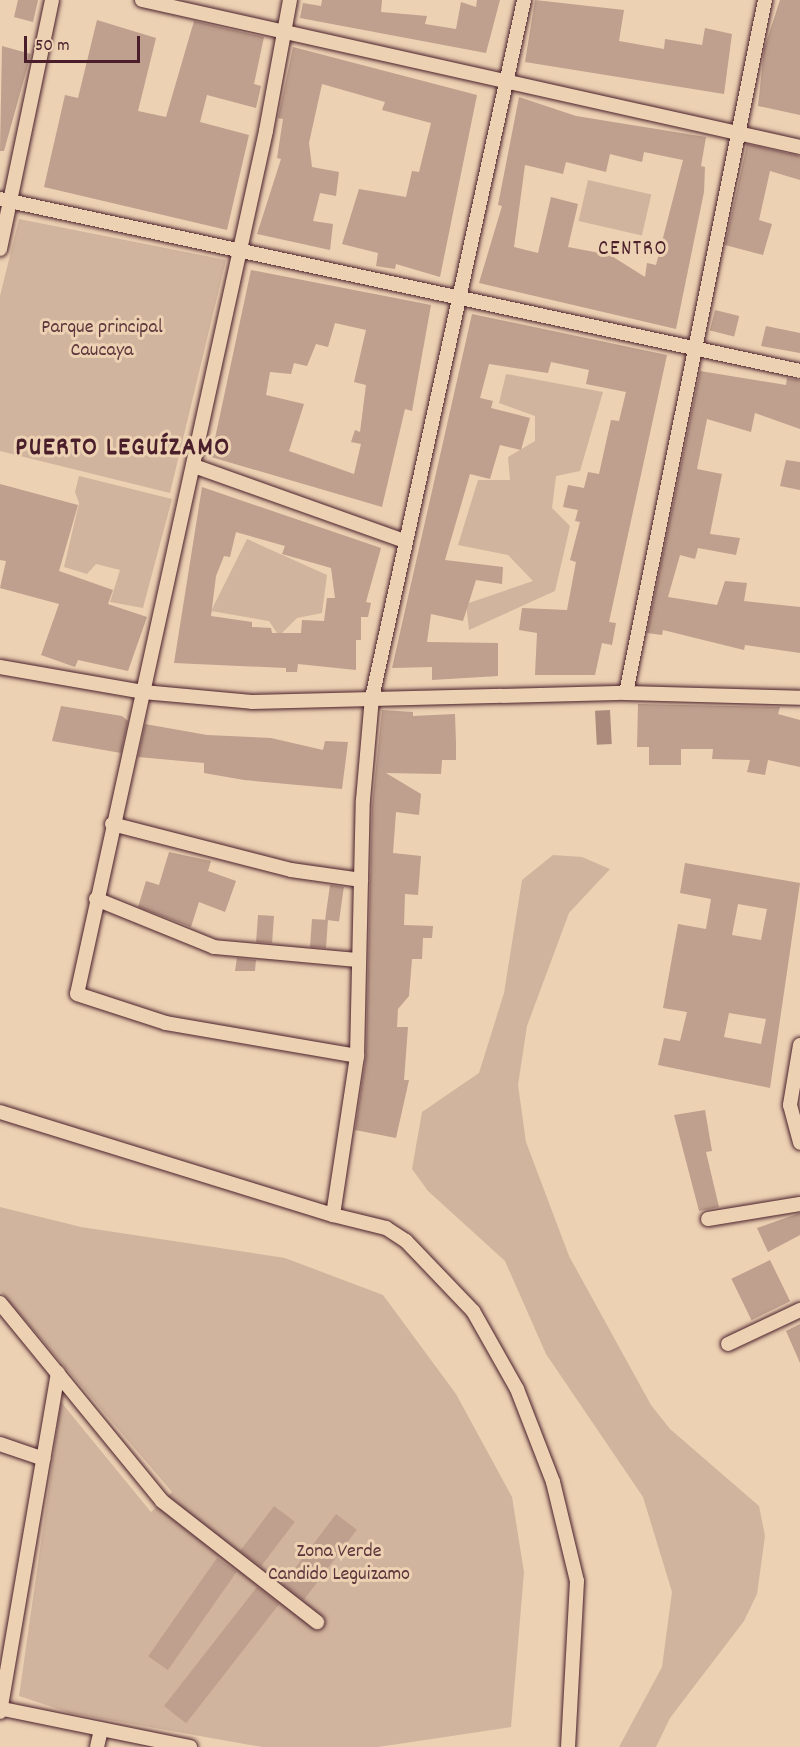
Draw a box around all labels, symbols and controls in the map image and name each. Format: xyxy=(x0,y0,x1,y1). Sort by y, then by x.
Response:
scale bar xyxy=(27,24,142,62)
text: 50 m xyxy=(35,34,70,59)
district label: CENTRO xyxy=(598,237,668,263)
park label: Parque principal Caucaya xyxy=(41,317,163,364)
district label: PUERTO LEGUÍZAMO xyxy=(15,433,231,465)
park label: Zona Verde Candido Leguizamo xyxy=(268,1541,410,1588)

